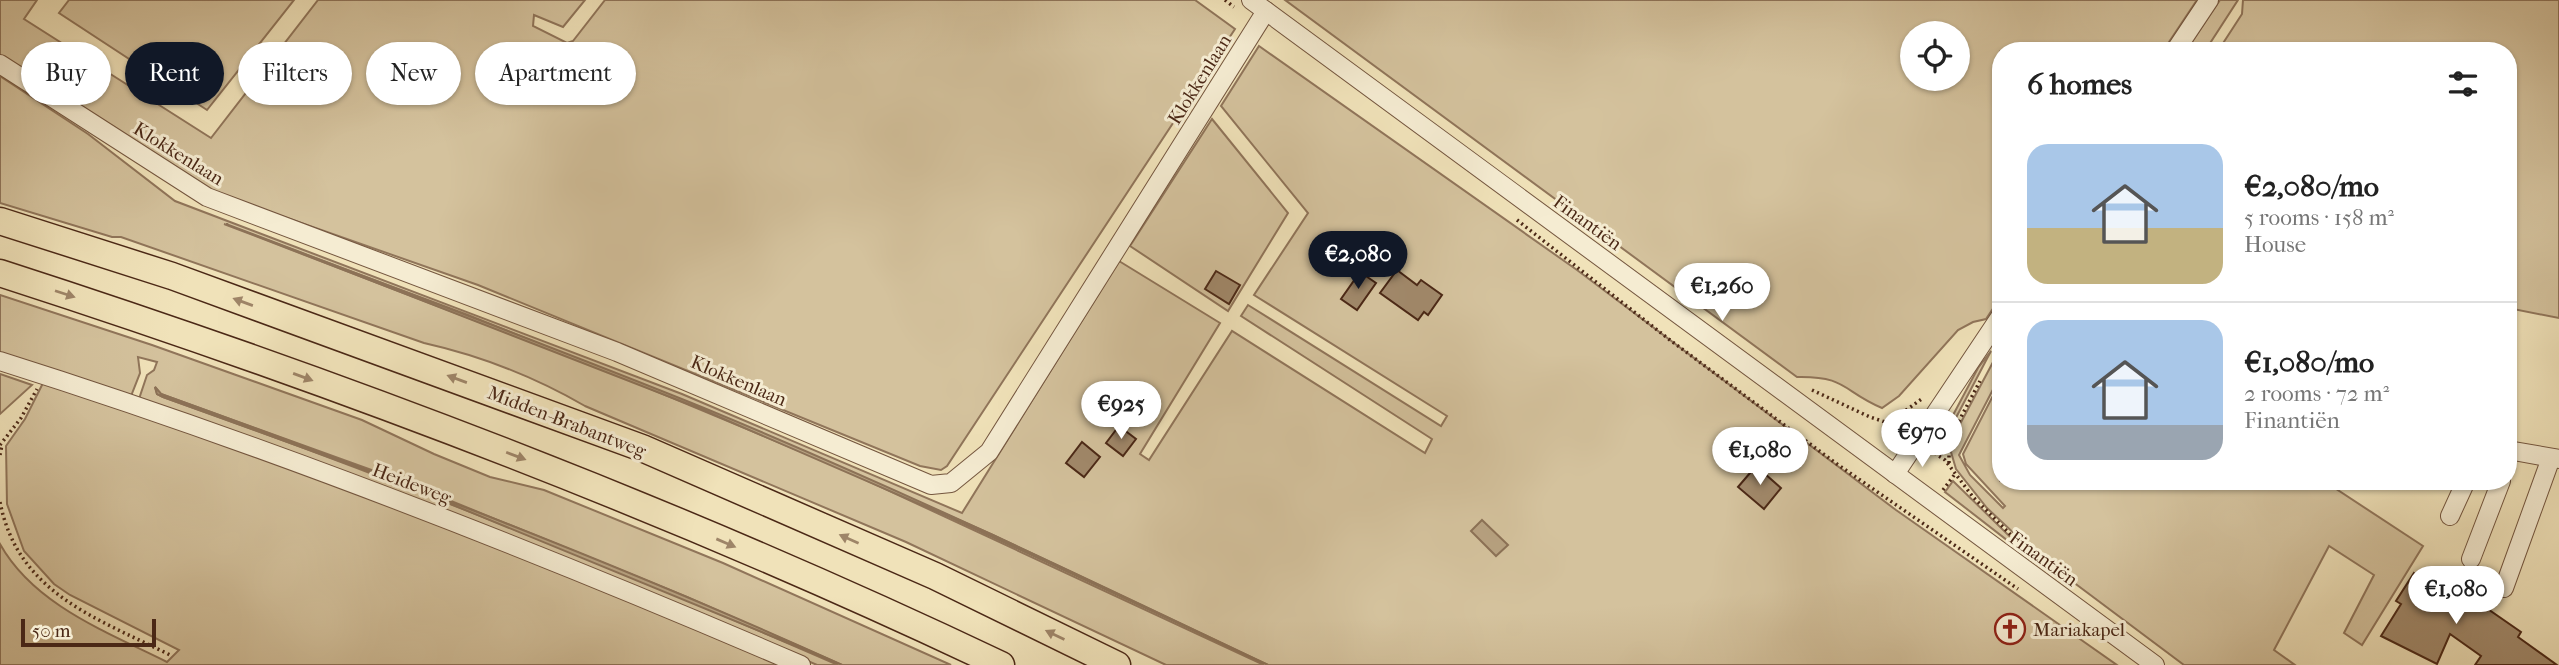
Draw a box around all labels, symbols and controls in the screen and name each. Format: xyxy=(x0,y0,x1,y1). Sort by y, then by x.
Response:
map controls xyxy=(1900,21,1970,91)
button: locate xyxy=(1900,21,1970,91)
street label: Klokkenlaan xyxy=(1163,30,1236,129)
chip: Buy xyxy=(21,42,111,105)
chip: Rent xyxy=(125,42,224,105)
chip: Filters xyxy=(238,42,352,105)
chip: New xyxy=(366,42,461,105)
chip: Apartment xyxy=(475,42,636,105)
icon: filters xyxy=(2444,65,2482,103)
text: 6 homes xyxy=(2027,67,2132,102)
street label: Klokkenlaan xyxy=(129,117,228,190)
text: €2,080/mo xyxy=(2244,169,2379,204)
icon: home xyxy=(2083,172,2167,256)
street label: Finantiën xyxy=(1549,191,1626,255)
text: 5 rooms · 158 m² xyxy=(2244,204,2394,231)
text: House xyxy=(2244,231,2306,258)
pin: €2,080 xyxy=(1301,232,1415,291)
text: €2,080 xyxy=(1324,240,1392,267)
pin: €1,260 xyxy=(1665,264,1779,323)
text: €1,260 xyxy=(1690,272,1754,299)
one-way arrow xyxy=(55,289,76,300)
one-way arrow xyxy=(233,296,254,307)
text: €1,080/mo xyxy=(2244,345,2374,380)
icon: home xyxy=(2083,348,2167,432)
street label: Klokkenlaan xyxy=(687,351,790,411)
one-way arrow xyxy=(292,372,313,383)
one-way arrow xyxy=(446,374,467,385)
text: 2 rooms · 72 m² xyxy=(2244,380,2389,407)
street label: Midden-Brabantweg xyxy=(484,382,650,463)
pin: €925 xyxy=(1080,382,1162,441)
text: €925 xyxy=(1097,390,1145,417)
text: Finantiën xyxy=(2244,407,2340,434)
pin: €970 xyxy=(1881,410,1963,469)
text: €970 xyxy=(1897,418,1947,445)
pin: €1,080 xyxy=(1703,428,1817,487)
text: €1,080 xyxy=(1728,436,1792,463)
one-way arrow xyxy=(506,451,527,462)
street label: Heideweg xyxy=(369,459,455,509)
street label: Finantiën xyxy=(2005,527,2082,591)
one-way arrow xyxy=(839,533,859,545)
one-way arrow xyxy=(716,538,737,549)
pin: €1,080 xyxy=(2399,566,2513,626)
text: €1,080 xyxy=(2424,575,2488,602)
church icon: Mariakapel xyxy=(1993,612,2027,646)
scale bar xyxy=(21,616,156,648)
place label: Mariakapel xyxy=(2033,619,2125,641)
text: 50 m xyxy=(32,620,71,642)
one-way arrow xyxy=(1045,629,1065,641)

